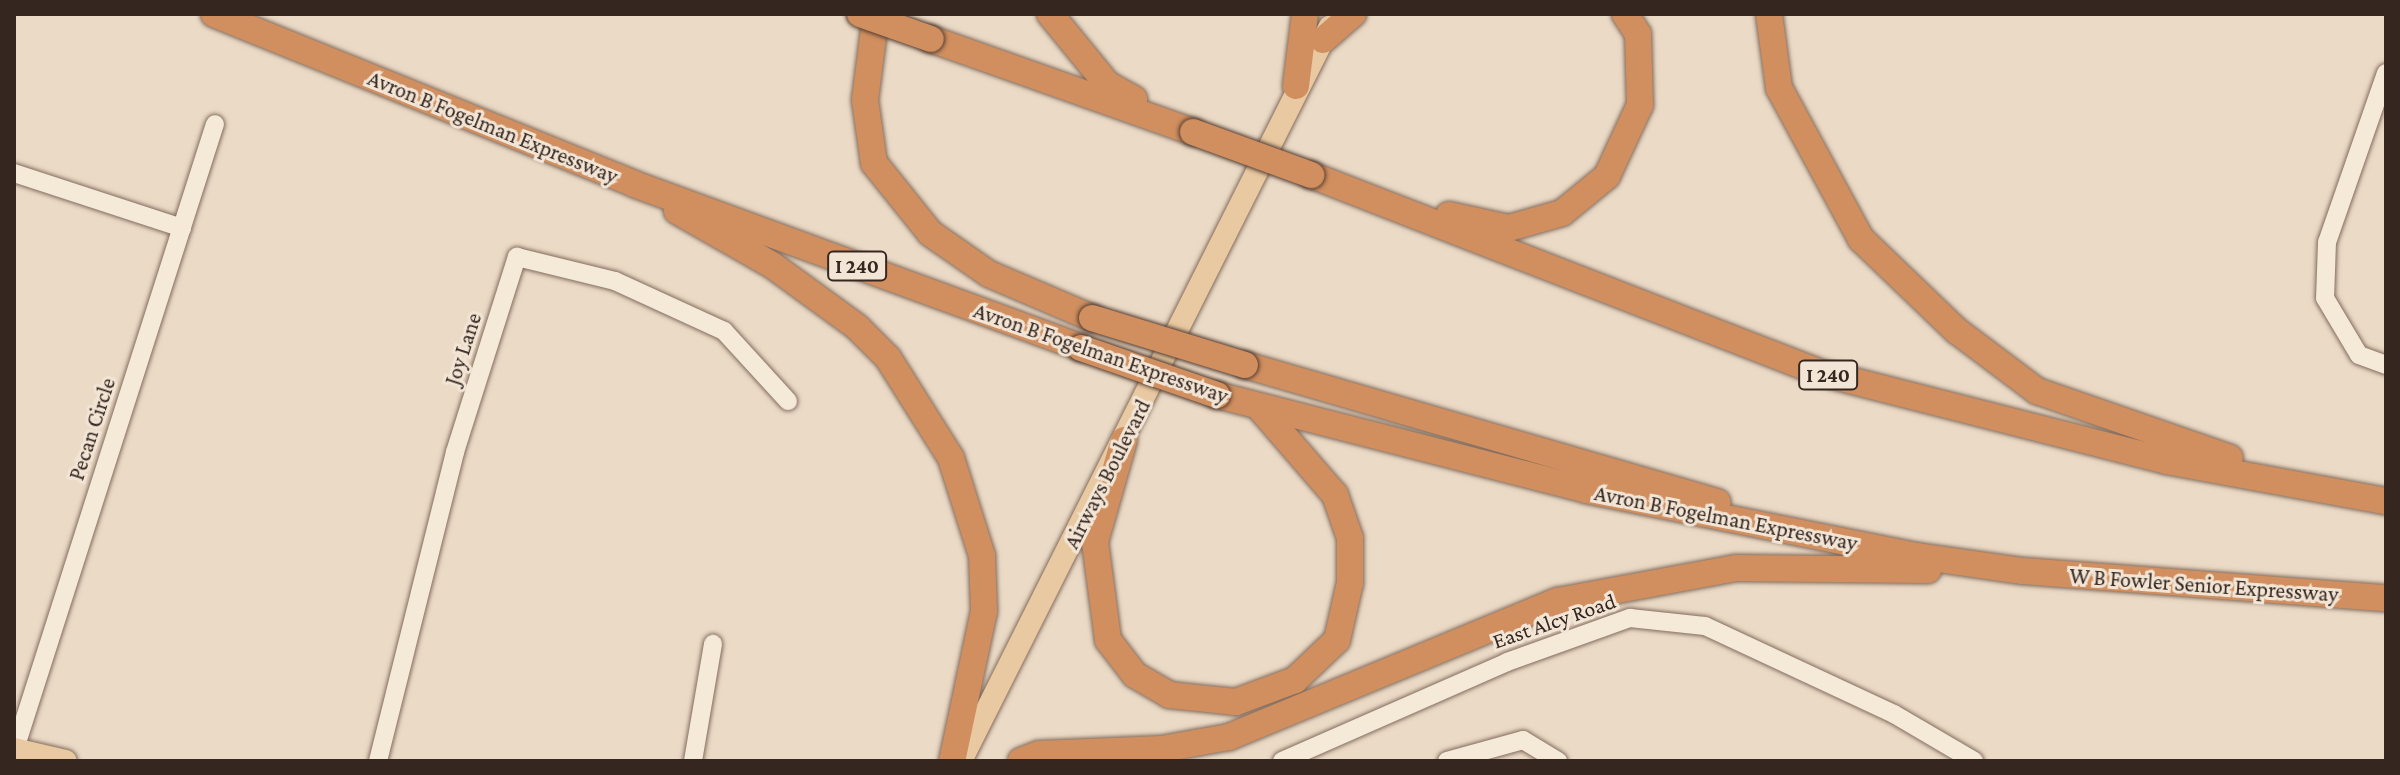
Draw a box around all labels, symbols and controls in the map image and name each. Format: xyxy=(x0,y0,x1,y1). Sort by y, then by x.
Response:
street label: Avron B Fogelman Expressway xyxy=(364,65,622,189)
road number: I 240 xyxy=(827,250,887,282)
street label: Avron B Fogelman Expressway xyxy=(970,297,1232,409)
street label: Joy Lane xyxy=(439,310,487,388)
road number: I 240 xyxy=(1798,359,1858,391)
street label: Pecan Circle xyxy=(63,374,121,484)
street label: Airways Boulevard xyxy=(1058,395,1156,553)
street label: Avron B Fogelman Expressway xyxy=(1592,480,1860,556)
street label: W B Fowler Senior Expressway xyxy=(2069,562,2339,608)
street label: East Alcy Road xyxy=(1489,588,1619,654)

